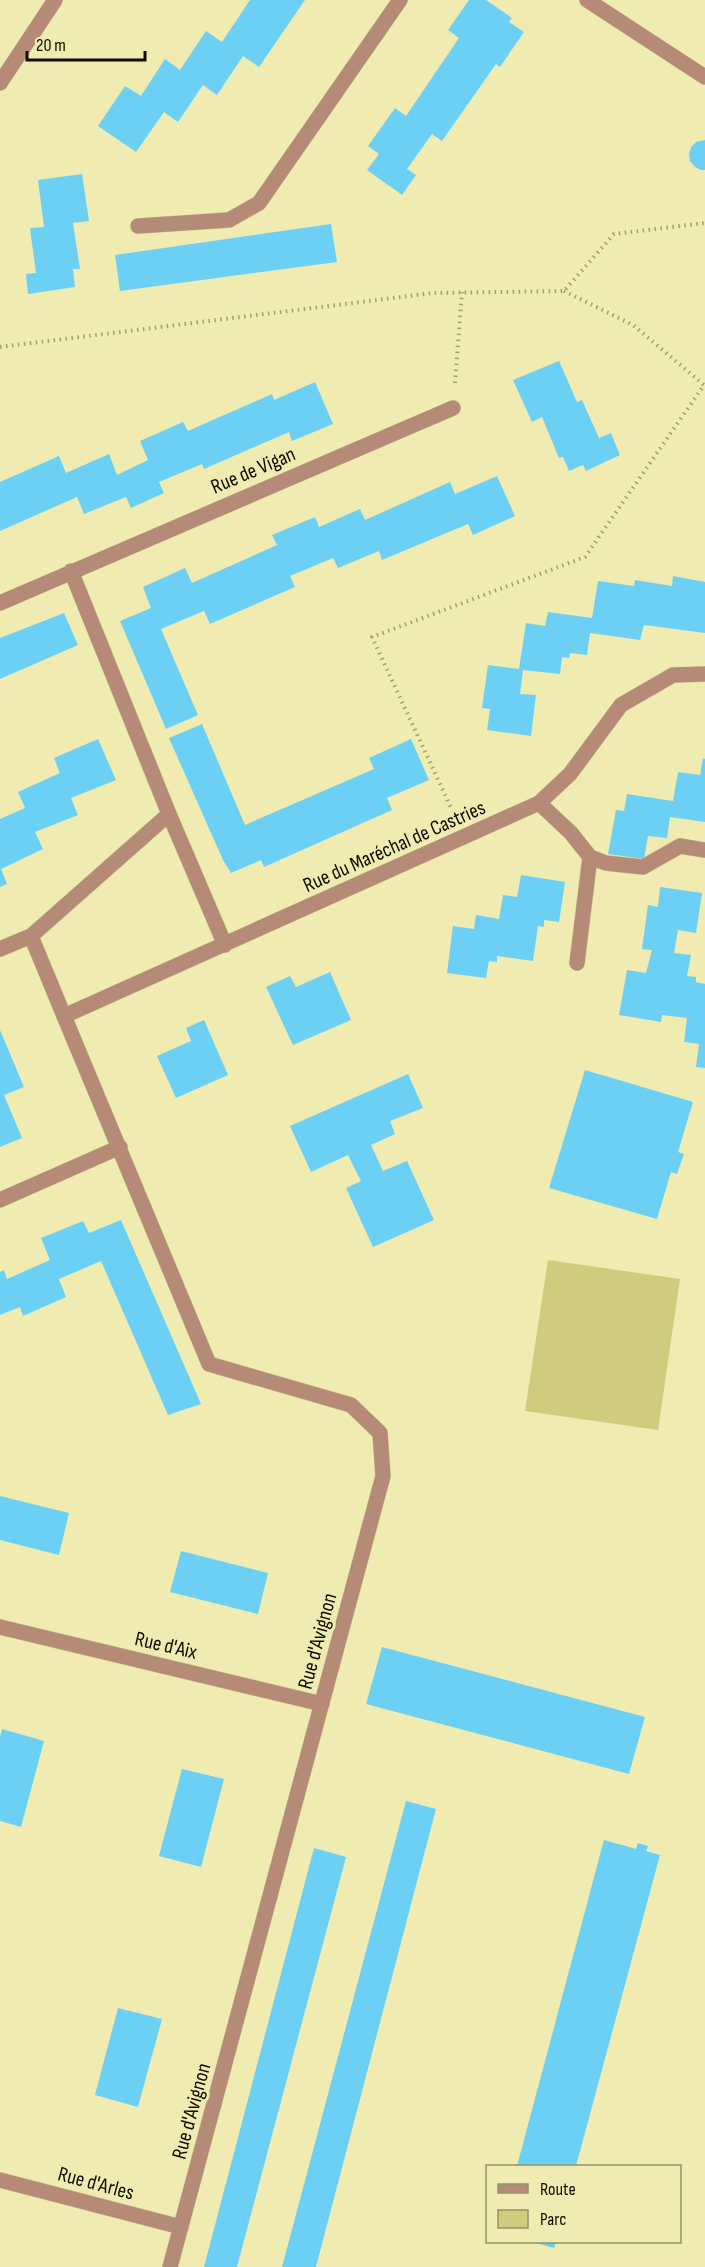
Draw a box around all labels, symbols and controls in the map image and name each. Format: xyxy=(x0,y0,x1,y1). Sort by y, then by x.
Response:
scale bar xyxy=(27,24,146,62)
text: 20 m xyxy=(36,35,66,56)
street label: Rue de Vigan xyxy=(207,441,299,499)
street label: Rue du Maréchal de Castries xyxy=(299,795,489,898)
street label: Rue d'Avignon xyxy=(293,1590,342,1692)
street label: Rue d'Aix xyxy=(132,1626,200,1665)
street label: Rue d'Avignon xyxy=(167,2060,216,2162)
street label: Rue d'Arles xyxy=(55,2161,137,2206)
legend xyxy=(486,2165,681,2243)
text: Route xyxy=(540,2179,576,2200)
text: Parc xyxy=(540,2209,566,2230)

